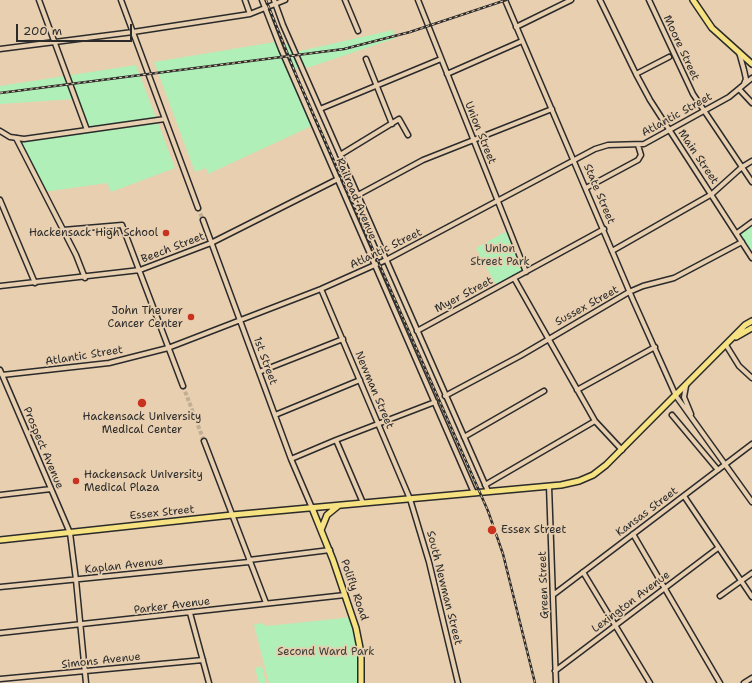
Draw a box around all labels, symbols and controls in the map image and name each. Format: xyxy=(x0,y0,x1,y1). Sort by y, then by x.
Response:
street label: Moore Street xyxy=(660,13,702,83)
scale bar xyxy=(18,16,134,42)
text: 200 m xyxy=(23,23,62,39)
street label: Atlantic Street xyxy=(639,90,715,140)
street label: Union Street xyxy=(461,100,499,166)
street label: Main Street xyxy=(675,127,721,187)
street label: Railroad Avenue xyxy=(333,156,379,242)
street label: State Street xyxy=(580,162,618,226)
place label: Hackensack High School xyxy=(29,226,158,240)
street label: Atlantic Street xyxy=(348,226,424,272)
marker: Hackensack High School xyxy=(161,228,171,238)
street label: Beech Street xyxy=(139,230,207,266)
park label: Union Street Park xyxy=(470,242,530,268)
street label: Myer Street xyxy=(433,274,495,316)
street label: Sussex Street xyxy=(553,283,621,329)
place label: John Theurer Cancer Center xyxy=(108,304,183,330)
marker: John Theurer Cancer Center xyxy=(186,312,196,322)
street label: 1st Street xyxy=(250,335,280,387)
street label: Atlantic Street xyxy=(44,343,124,369)
street label: Newman Street xyxy=(352,349,396,431)
marker: Hackensack University Medical Center xyxy=(136,397,148,409)
street label: Prospect Avenue xyxy=(20,405,66,491)
place label: Hackensack University Medical Center xyxy=(83,410,201,436)
place label: Hackensack University Medical Plaza xyxy=(84,468,203,494)
marker: Hackensack University Medical Plaza xyxy=(71,476,81,486)
street label: Kansas Street xyxy=(613,484,681,540)
street label: Essex Street xyxy=(129,503,195,523)
place label: Essex Street xyxy=(501,523,566,537)
marker: Essex Street xyxy=(486,524,498,536)
street label: South Newman Street xyxy=(423,530,465,646)
street label: Green Street xyxy=(536,551,552,619)
street label: Kaplan Avenue xyxy=(84,555,164,577)
street label: Polifly Road xyxy=(337,558,371,622)
street label: Lexington Avenue xyxy=(589,568,673,636)
street label: Parker Avenue xyxy=(133,595,211,617)
park label: Second Ward Park xyxy=(277,645,375,659)
street label: Simons Avenue xyxy=(61,650,141,672)

